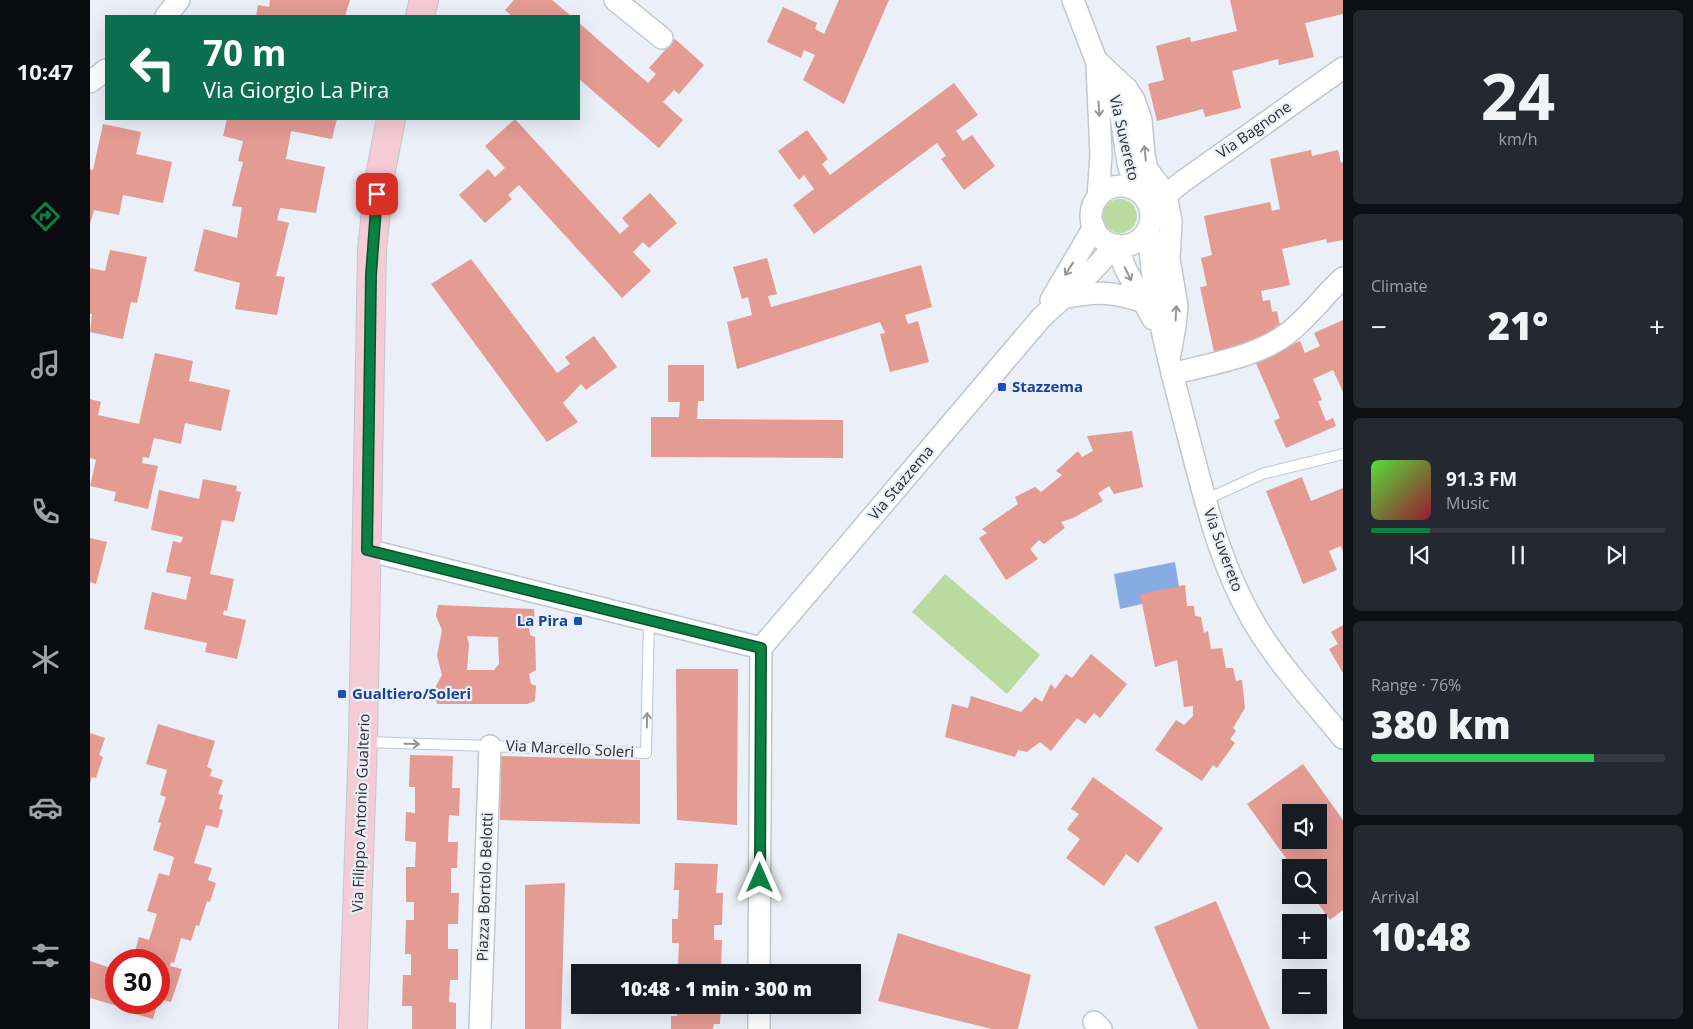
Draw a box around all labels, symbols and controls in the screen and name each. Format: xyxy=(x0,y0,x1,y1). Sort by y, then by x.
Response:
text: 70 m xyxy=(203,29,286,76)
icon: left xyxy=(120,35,185,100)
text: 24 xyxy=(1481,51,1555,139)
text: 10:47 xyxy=(17,56,73,86)
text: Via Giorgio La Pira xyxy=(203,74,389,104)
street label: Via Suvereto xyxy=(1105,93,1145,183)
street label: Via Bagnone xyxy=(1212,96,1295,162)
one-way arrow xyxy=(1095,100,1104,116)
text: km/h xyxy=(1499,128,1537,150)
one-way arrow xyxy=(1140,146,1150,162)
pin xyxy=(356,173,398,215)
icon: arrive xyxy=(363,180,391,208)
icon: directions xyxy=(28,199,63,234)
one-way arrow xyxy=(1064,262,1075,276)
one-way arrow xyxy=(1124,266,1133,281)
text: Climate xyxy=(1371,275,1428,297)
text: 21° xyxy=(1488,299,1548,351)
one-way arrow xyxy=(1171,305,1181,321)
text: − xyxy=(1371,307,1387,345)
text: + xyxy=(1649,307,1665,345)
icon: music xyxy=(28,347,63,382)
place label: Stazzema xyxy=(1012,376,1083,396)
marker: Stazzema xyxy=(996,381,1008,393)
street label: Via Stazzema xyxy=(863,441,937,524)
text: 91.3 FM xyxy=(1446,466,1517,492)
text: Music xyxy=(1446,492,1490,514)
icon: phone xyxy=(28,494,63,529)
street label: Via Suvereto xyxy=(1200,505,1248,594)
icon: previous xyxy=(1406,541,1434,569)
icon: pause xyxy=(1504,541,1532,569)
icon: next xyxy=(1602,541,1630,569)
place label: La Pira xyxy=(517,610,568,630)
marker: La Pira xyxy=(572,615,584,627)
icon: climate xyxy=(28,642,63,677)
text: Range · 76% xyxy=(1371,674,1461,696)
place label: Gualtiero/Soleri xyxy=(352,683,471,703)
marker: Gualtiero/Soleri xyxy=(336,688,348,700)
text: 380 km xyxy=(1371,698,1511,750)
one-way arrow xyxy=(642,712,652,728)
street label: Via Filippo Antonio Gualterio xyxy=(347,713,373,913)
street label: Via Marcello Soleri xyxy=(505,735,635,761)
one-way arrow xyxy=(404,739,420,748)
icon: car xyxy=(28,790,63,825)
map controls xyxy=(1282,804,1327,1014)
button: sound xyxy=(1282,804,1327,849)
street label: Piazza Bortolo Belotti xyxy=(471,812,497,962)
position arrow xyxy=(733,851,785,903)
button: search xyxy=(1282,859,1327,904)
text: Arrival xyxy=(1371,886,1419,908)
text: 10:48 xyxy=(1371,910,1471,962)
button: + xyxy=(1282,914,1327,959)
icon: filters xyxy=(28,938,63,973)
speed limit sign: 30 xyxy=(105,949,170,1014)
button: − xyxy=(1282,969,1327,1014)
text: 10:48 · 1 min · 300 m xyxy=(620,976,812,1002)

